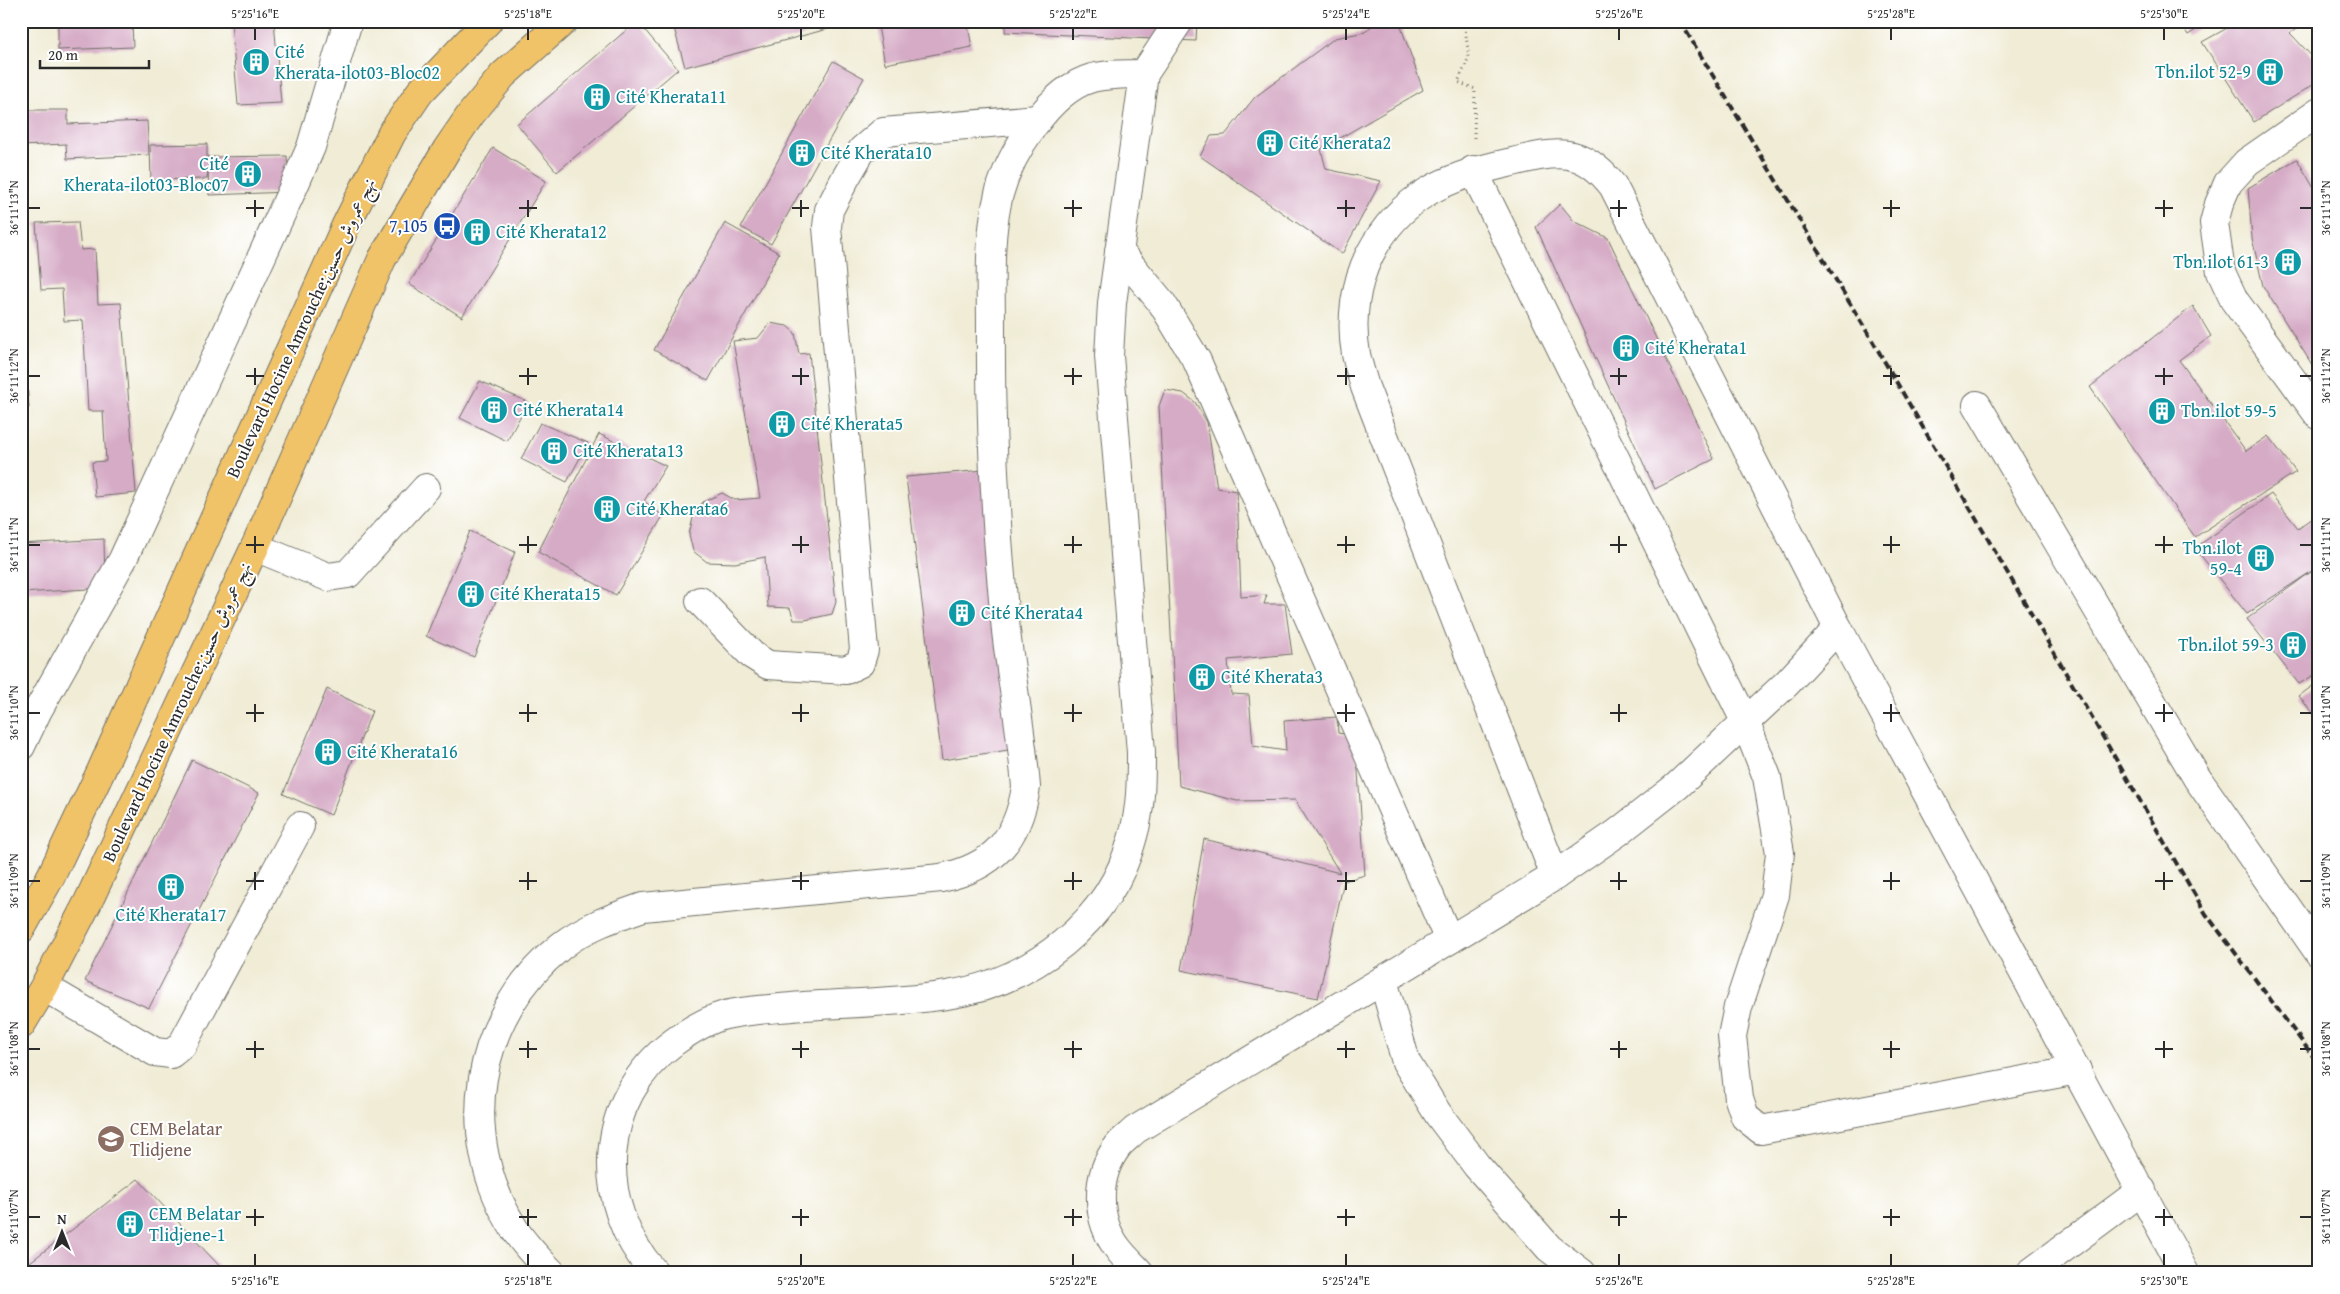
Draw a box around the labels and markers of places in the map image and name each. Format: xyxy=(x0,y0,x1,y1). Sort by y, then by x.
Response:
place label: Cité Kherata-ilot03-Bloc02 xyxy=(275,38,440,86)
building icon: Cité Kherata-ilot03-Bloc02 xyxy=(241,47,271,77)
building icon: Tbn.ilot 52-9 xyxy=(2255,57,2285,87)
place label: Tbn.ilot 52-9 xyxy=(2155,58,2251,85)
building icon: Cité Kherata11 xyxy=(582,82,612,112)
place label: Cité Kherata11 xyxy=(616,83,727,110)
building icon: Cité Kherata2 xyxy=(1255,128,1285,158)
place label: Cité Kherata2 xyxy=(1289,129,1391,156)
building icon: Cité Kherata10 xyxy=(787,138,817,168)
place label: Cité Kherata10 xyxy=(821,139,932,166)
place label: Cité Kherata-ilot03-Bloc07 xyxy=(64,150,229,198)
building icon: Cité Kherata-ilot03-Bloc07 xyxy=(233,159,263,189)
bus stop icon: 7,105 xyxy=(432,211,462,241)
place label: 7,105 xyxy=(389,212,428,239)
building icon: Cité Kherata12 xyxy=(462,217,492,247)
place label: Cité Kherata12 xyxy=(496,218,607,245)
building icon: Tbn.ilot 61-3 xyxy=(2273,247,2303,277)
place label: Tbn.ilot 61-3 xyxy=(2173,248,2269,275)
building icon: Cité Kherata1 xyxy=(1611,333,1641,363)
place label: Cité Kherata1 xyxy=(1645,334,1747,361)
building icon: Cité Kherata14 xyxy=(479,395,509,425)
place label: Cité Kherata14 xyxy=(513,396,624,423)
building icon: Tbn.ilot 59-5 xyxy=(2147,396,2177,426)
place label: Tbn.ilot 59-5 xyxy=(2181,397,2277,424)
building icon: Cité Kherata5 xyxy=(767,409,797,439)
place label: Cité Kherata5 xyxy=(801,410,903,437)
building icon: Cité Kherata13 xyxy=(539,436,569,466)
place label: Cité Kherata13 xyxy=(573,437,684,464)
building icon: Cité Kherata6 xyxy=(592,494,622,524)
place label: Cité Kherata6 xyxy=(626,495,728,522)
place label: Tbn.ilot 59-4 xyxy=(2182,534,2243,582)
building icon: Tbn.ilot 59-4 xyxy=(2246,543,2276,573)
building icon: Cité Kherata15 xyxy=(456,579,486,609)
place label: Cité Kherata15 xyxy=(490,580,601,607)
building icon: Cité Kherata4 xyxy=(947,598,977,628)
place label: Cité Kherata4 xyxy=(981,599,1083,626)
building icon: Tbn.ilot 59-3 xyxy=(2278,630,2308,660)
place label: Tbn.ilot 59-3 xyxy=(2178,631,2274,658)
building icon: Cité Kherata3 xyxy=(1187,662,1217,692)
place label: Cité Kherata3 xyxy=(1221,663,1323,690)
building icon: Cité Kherata16 xyxy=(313,737,343,767)
place label: Cité Kherata16 xyxy=(347,738,458,765)
building icon: Cité Kherata17 xyxy=(156,872,186,902)
place label: Cité Kherata17 xyxy=(116,901,226,928)
place label: CEM Belatar Tlidjene xyxy=(130,1115,223,1163)
school or university icon: CEM Belatar Tlidjene xyxy=(96,1124,126,1154)
place label: CEM Belatar Tlidjene-1 xyxy=(149,1200,242,1248)
building icon: CEM Belatar Tlidjene-1 xyxy=(115,1209,145,1239)

